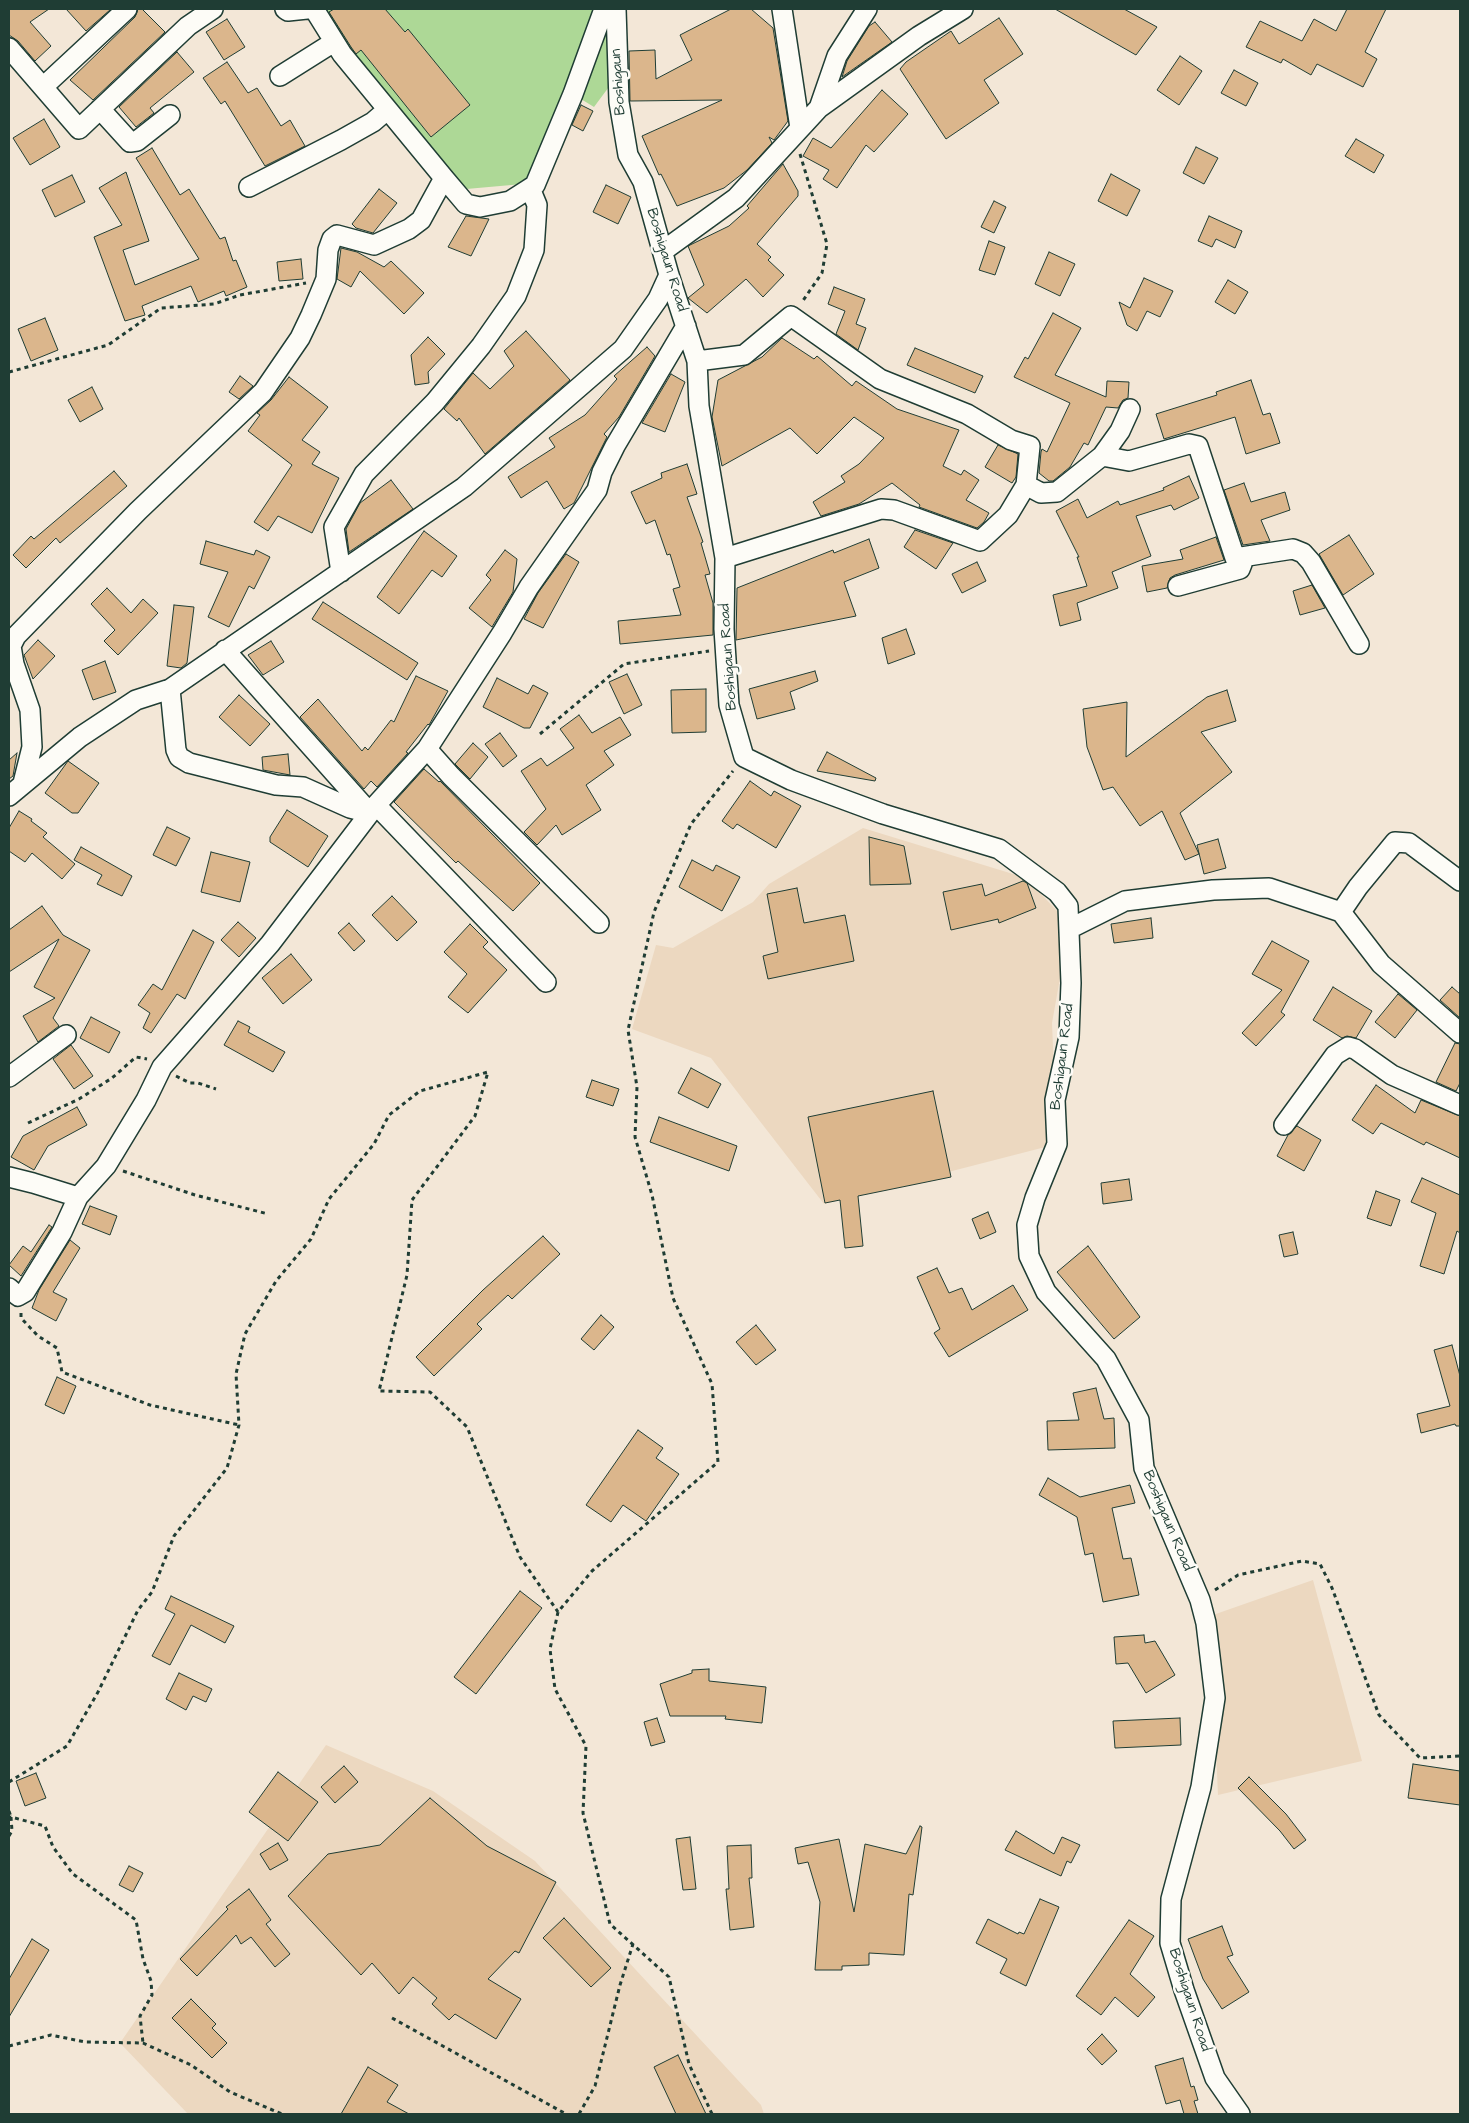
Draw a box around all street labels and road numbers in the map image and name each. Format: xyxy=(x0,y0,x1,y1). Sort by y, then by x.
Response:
street label: Boshigaun xyxy=(608,48,630,116)
street label: Boshigaun Road xyxy=(642,206,690,314)
street label: Boshigaun Road xyxy=(716,603,742,711)
street label: Boshigaun Road xyxy=(1048,1003,1078,1111)
street label: Boshigaun Road xyxy=(1138,1468,1196,1574)
street label: Boshigaun Road xyxy=(1164,1946,1214,2054)

